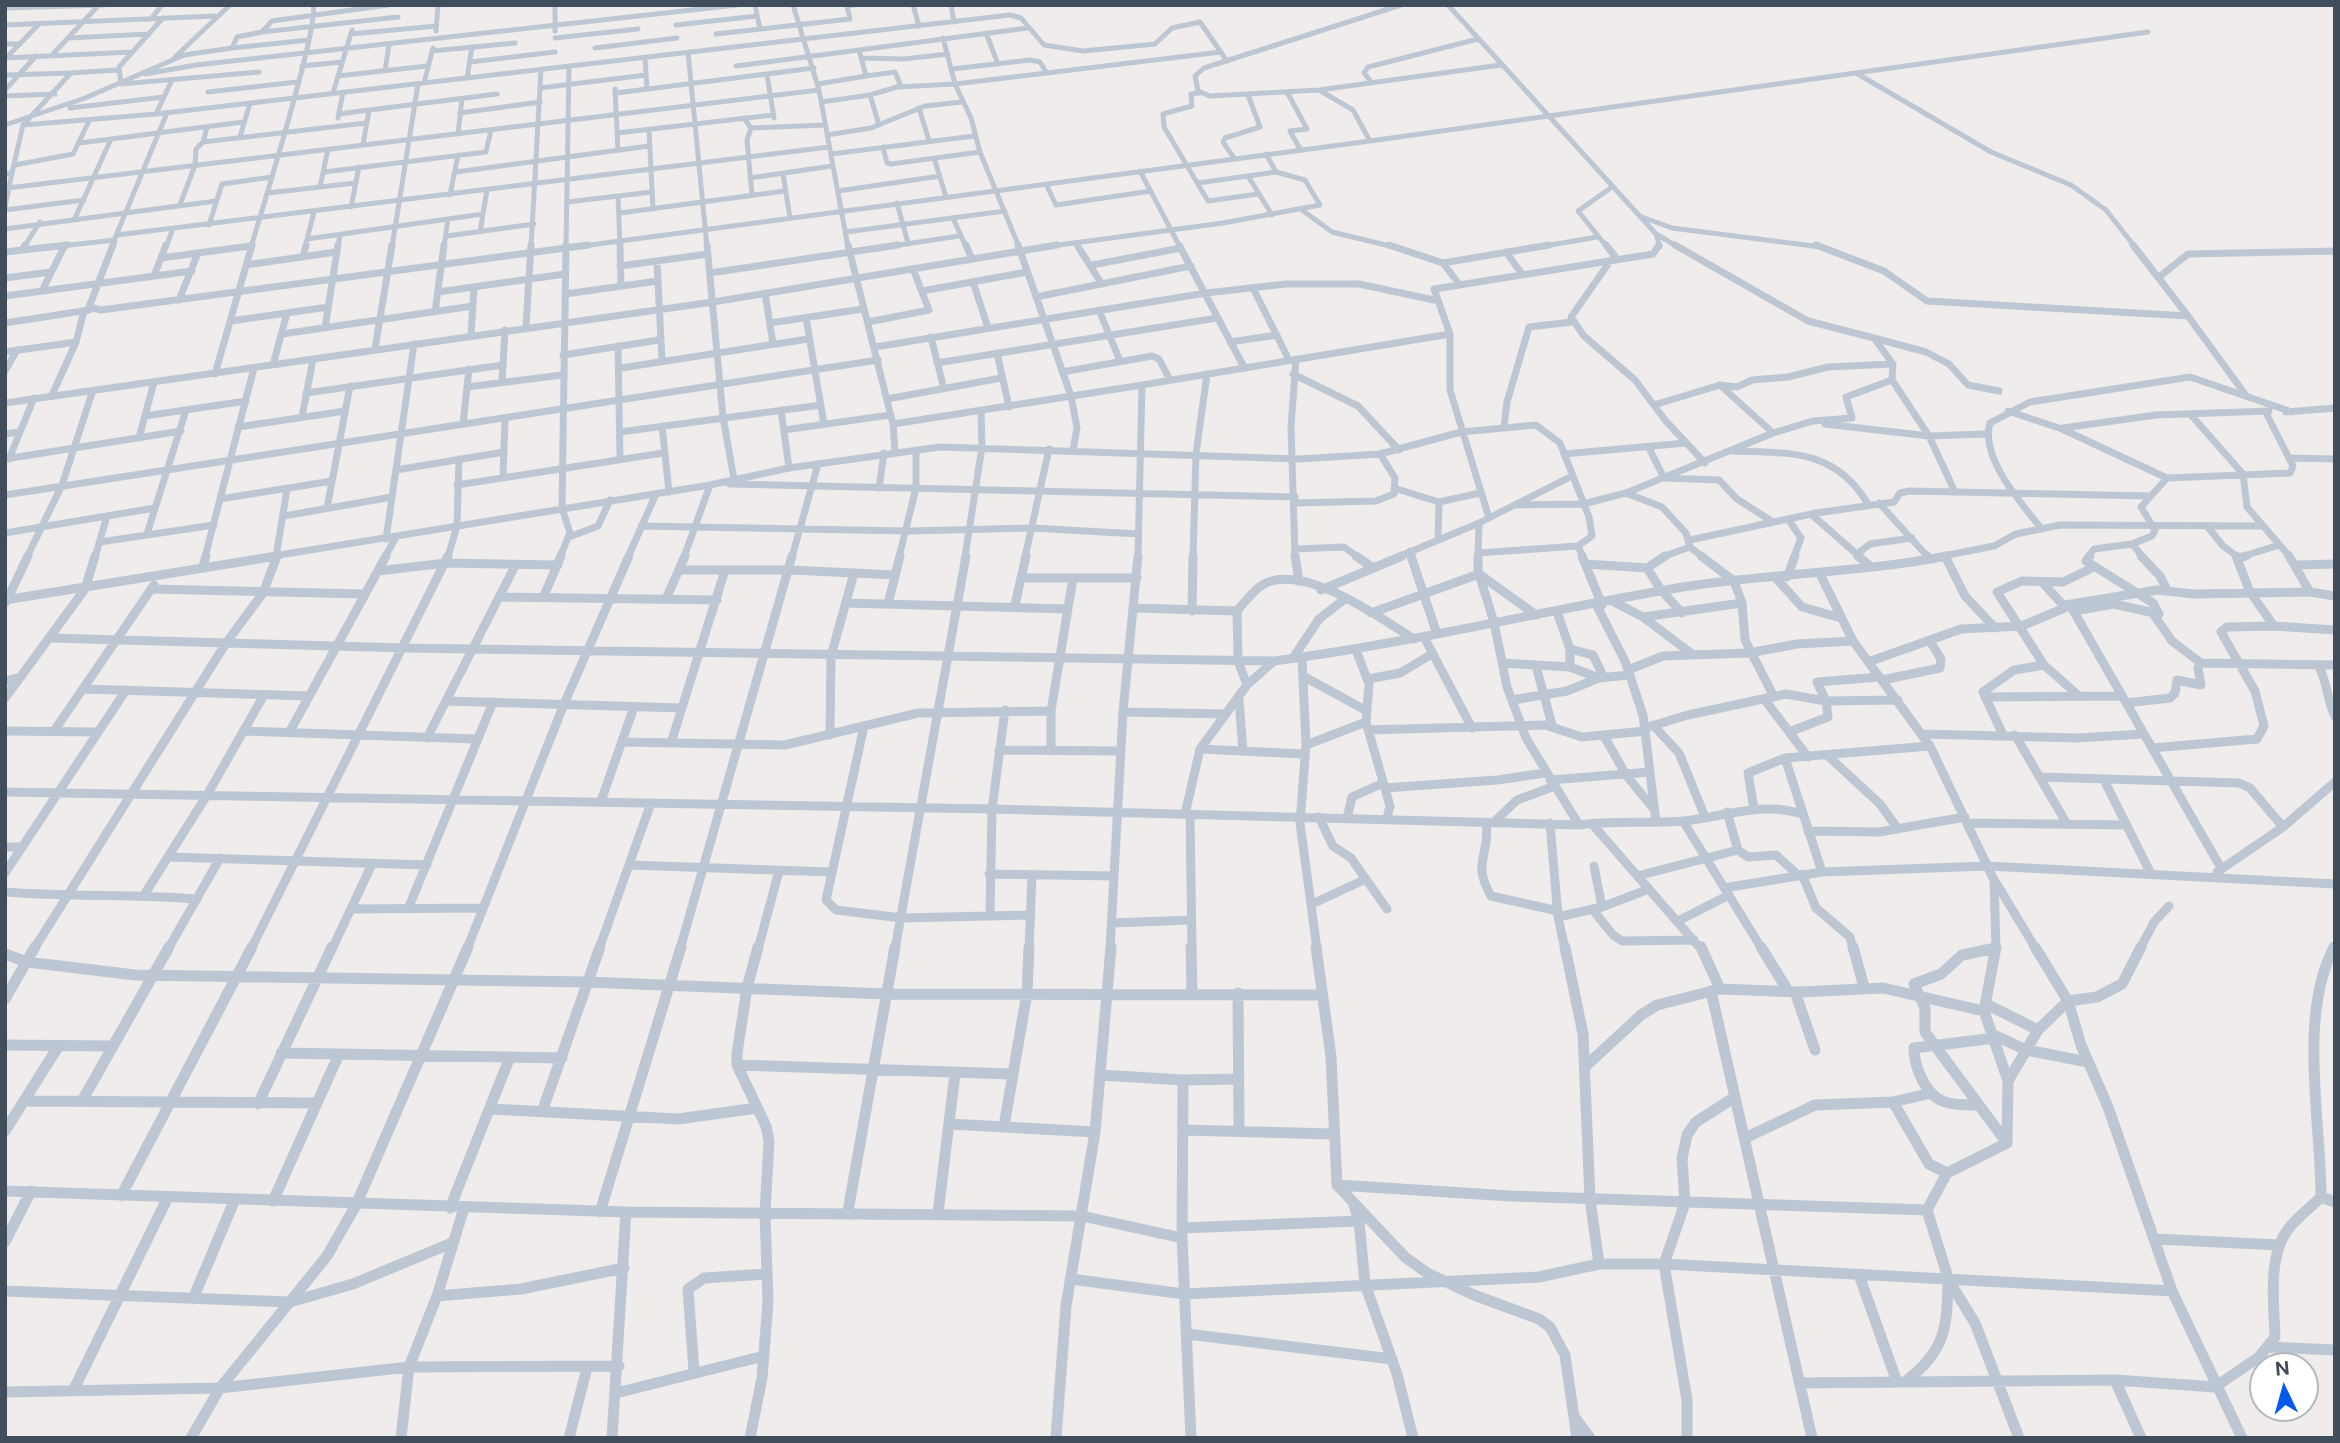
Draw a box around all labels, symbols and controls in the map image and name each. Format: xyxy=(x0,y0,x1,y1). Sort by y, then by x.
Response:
north arrow xyxy=(2249,1352,2319,1422)
text: N xyxy=(2274,1356,2291,1380)

